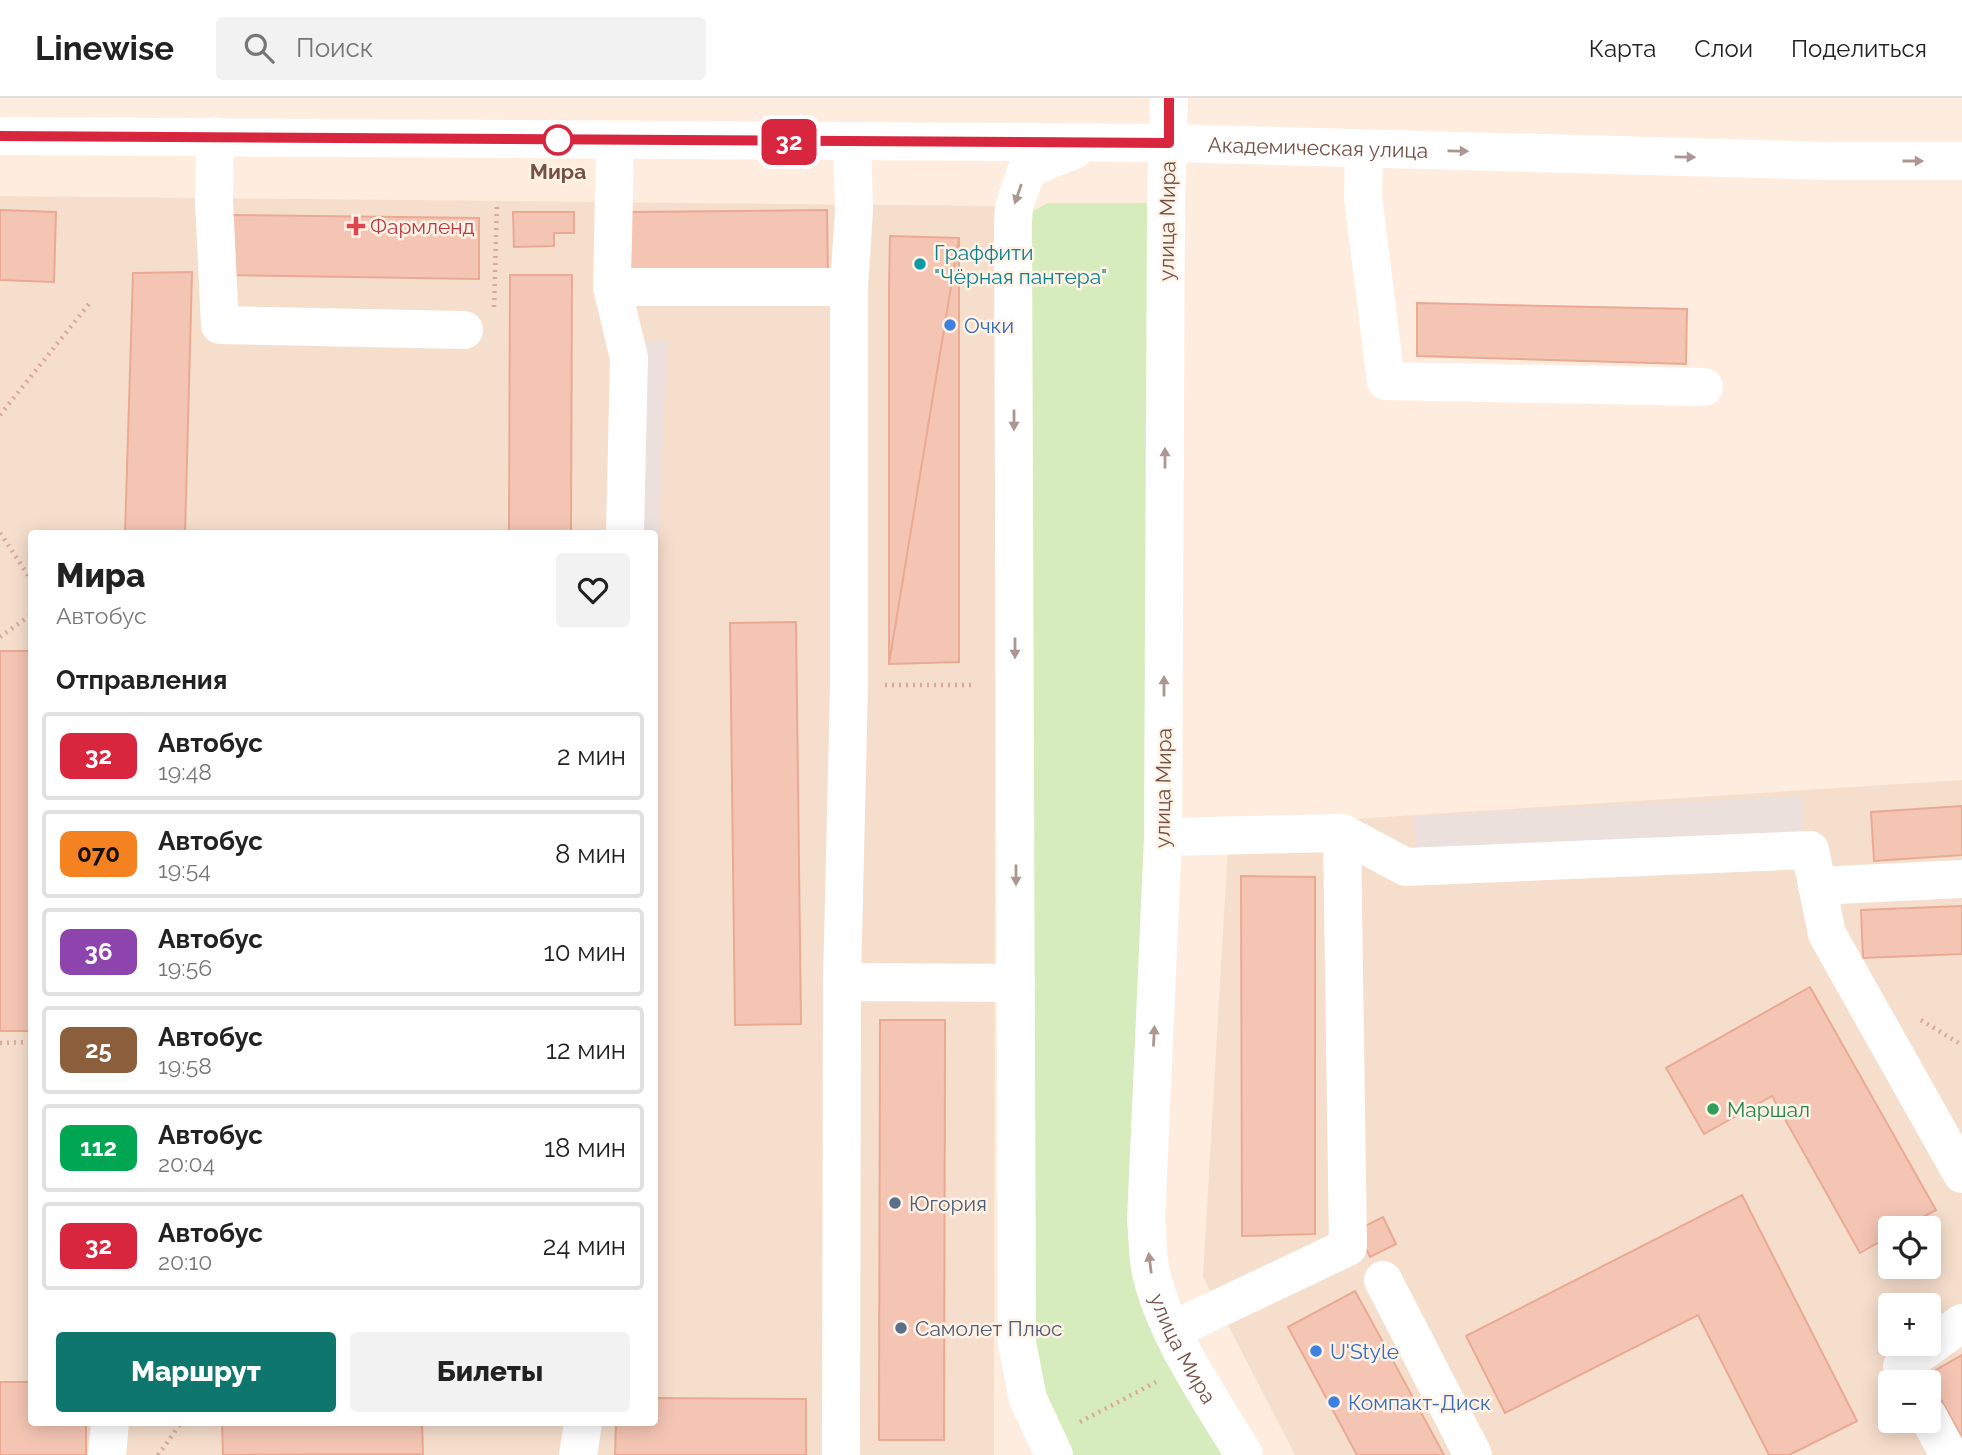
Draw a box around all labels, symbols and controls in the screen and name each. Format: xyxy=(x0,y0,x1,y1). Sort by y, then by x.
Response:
search box xyxy=(216,17,706,80)
text: Linewise xyxy=(35,29,174,68)
icon: search xyxy=(240,29,278,67)
text: Поиск xyxy=(296,33,373,63)
text: Карта xyxy=(1589,34,1656,63)
text: Слои xyxy=(1694,34,1753,63)
text: Поделиться xyxy=(1791,34,1927,63)
line badge: 32 xyxy=(758,119,820,165)
marker: Мира xyxy=(543,125,573,155)
text: 32 xyxy=(776,127,802,156)
street label: Академическая улица xyxy=(1207,132,1428,163)
one-way arrow xyxy=(1447,146,1469,157)
one-way arrow xyxy=(1675,151,1697,163)
one-way arrow xyxy=(1902,155,1924,167)
place label: Мира xyxy=(530,159,586,184)
street label: улица Мира xyxy=(1153,161,1181,281)
one-way arrow xyxy=(1013,183,1023,204)
place label: Фармленд xyxy=(370,214,475,239)
marker: Фармленд xyxy=(348,218,364,234)
place label: Граффити "Чёрная пантера" xyxy=(934,240,1107,289)
marker: Граффити "Чёрная пантера" xyxy=(912,256,928,272)
place label: Очки xyxy=(964,313,1014,338)
marker: Очки xyxy=(942,317,958,333)
one-way arrow xyxy=(1008,410,1020,432)
one-way arrow xyxy=(1159,447,1171,469)
button: heart xyxy=(556,553,630,627)
text: Мира xyxy=(56,556,145,595)
text: Автобус xyxy=(56,602,147,629)
one-way arrow xyxy=(1009,637,1021,659)
text: Отправления xyxy=(56,665,227,695)
one-way arrow xyxy=(1158,675,1170,697)
text: Автобус xyxy=(158,728,263,758)
street label: улица Мира xyxy=(1149,728,1177,848)
text: 32 xyxy=(85,741,112,770)
text: 2 мин xyxy=(557,741,626,771)
text: 19:48 xyxy=(158,758,212,785)
text: Автобус xyxy=(158,826,263,856)
text: 070 xyxy=(77,839,120,868)
text: 8 мин xyxy=(555,839,626,869)
text: 19:54 xyxy=(158,856,211,883)
one-way arrow xyxy=(1010,865,1022,887)
text: Автобус xyxy=(158,924,263,954)
text: 36 xyxy=(85,937,112,966)
text: 10 мин xyxy=(544,937,626,967)
text: 19:56 xyxy=(158,954,212,981)
text: Автобус xyxy=(158,1022,263,1052)
one-way arrow xyxy=(1149,1024,1160,1046)
text: 25 xyxy=(85,1035,112,1064)
text: 12 мин xyxy=(546,1035,626,1065)
text: 19:58 xyxy=(158,1052,212,1079)
place label: Маршал xyxy=(1727,1097,1810,1122)
marker: Маршал xyxy=(1705,1101,1721,1117)
text: Автобус xyxy=(158,1120,263,1150)
text: 112 xyxy=(80,1133,117,1162)
text: 18 мин xyxy=(544,1133,626,1163)
text: 20:04 xyxy=(158,1150,215,1177)
place label: Югория xyxy=(909,1191,987,1216)
marker: Югория xyxy=(887,1195,903,1211)
map controls xyxy=(1878,1216,1941,1433)
button: locate xyxy=(1878,1216,1941,1279)
text: Автобус xyxy=(158,1218,263,1248)
text: 32 xyxy=(85,1231,112,1260)
text: 24 мин xyxy=(543,1231,626,1261)
text: 20:10 xyxy=(158,1248,212,1275)
one-way arrow xyxy=(1145,1252,1156,1274)
street label: улица Мира xyxy=(1145,1290,1222,1408)
button: + xyxy=(1878,1293,1941,1356)
place label: Самолет Плюс xyxy=(915,1316,1063,1341)
marker: Самолет Плюс xyxy=(893,1320,909,1336)
button: Маршрут xyxy=(56,1332,336,1412)
button: Билеты xyxy=(350,1332,630,1412)
place label: U'Style xyxy=(1330,1339,1399,1364)
marker: U'Style xyxy=(1308,1343,1324,1359)
button: − xyxy=(1878,1370,1941,1433)
place label: Компакт-Диск xyxy=(1348,1390,1491,1415)
marker: Компакт-Диск xyxy=(1326,1394,1342,1410)

